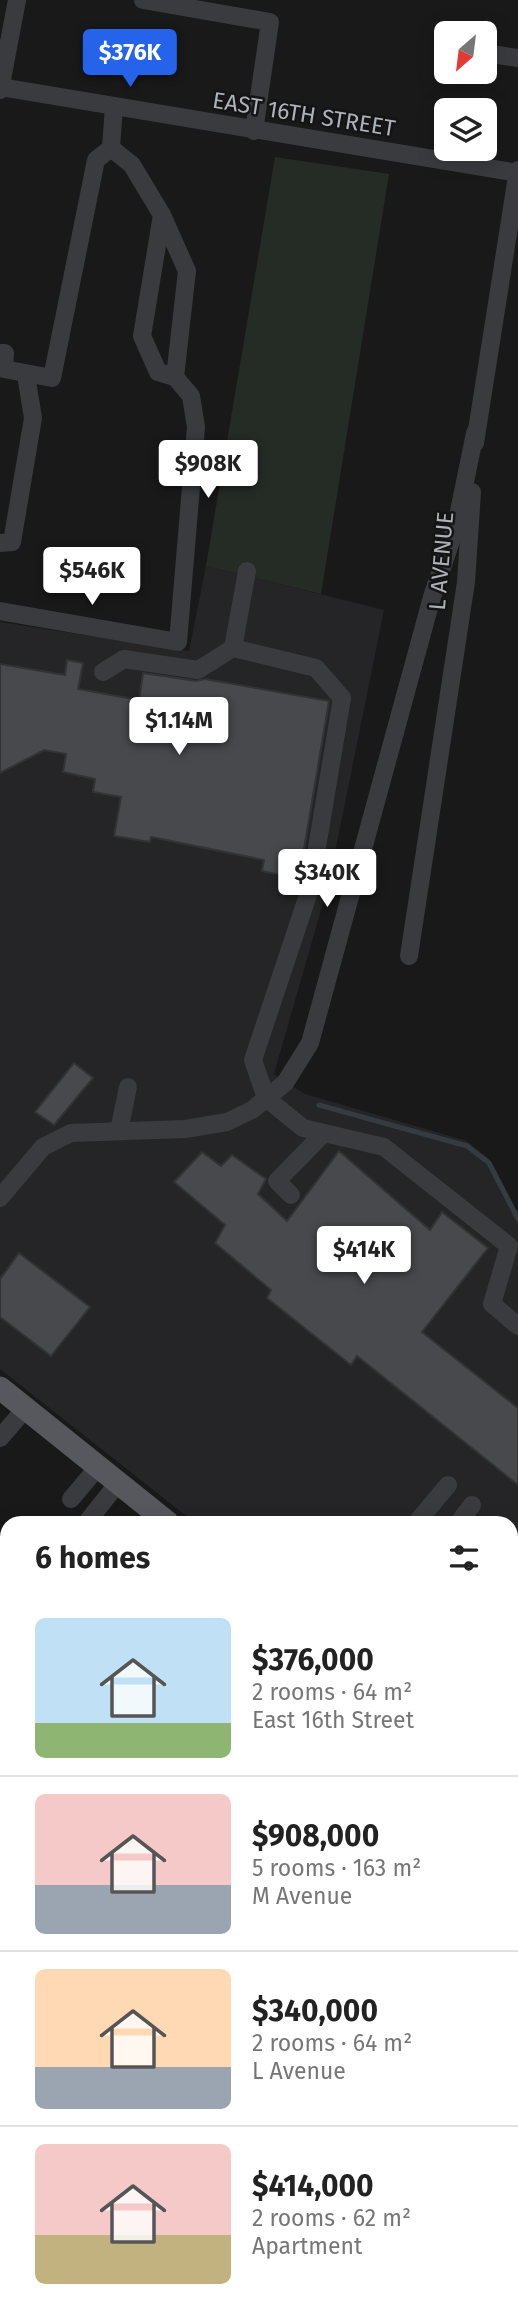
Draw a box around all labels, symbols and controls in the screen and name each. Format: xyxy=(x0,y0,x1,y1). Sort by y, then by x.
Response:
north arrow xyxy=(434,21,497,84)
map controls xyxy=(434,21,497,161)
pin: $376K xyxy=(81,29,179,89)
text: $376K xyxy=(99,38,161,66)
street label: EAST 16TH STREET xyxy=(211,86,397,142)
button: layers xyxy=(434,98,497,161)
pin: $908K xyxy=(159,440,257,500)
text: $908K xyxy=(175,449,241,477)
street label: L AVENUE xyxy=(423,511,459,611)
pin: $546K xyxy=(43,548,141,607)
text: $546K xyxy=(59,556,125,584)
pin: $1.14M xyxy=(122,698,236,757)
text: $1.14M xyxy=(145,706,213,734)
pin: $340K xyxy=(278,850,376,909)
text: $340K xyxy=(294,858,360,886)
pin: $414K xyxy=(315,1226,413,1286)
text: $414K xyxy=(333,1235,395,1263)
icon: filters xyxy=(445,1539,483,1577)
text: 6 homes xyxy=(35,1540,150,1576)
text: $376,000 xyxy=(252,1642,374,1678)
icon: home xyxy=(91,1646,175,1730)
text: 2 rooms · 64 m² xyxy=(252,1678,412,1706)
text: East 16th Street xyxy=(252,1706,414,1734)
text: $908,000 xyxy=(252,1818,379,1854)
icon: home xyxy=(91,1822,175,1906)
text: 5 rooms · 163 m² xyxy=(252,1854,421,1882)
text: M Avenue xyxy=(252,1882,352,1910)
text: $340,000 xyxy=(252,1993,378,2029)
icon: home xyxy=(91,1997,175,2081)
text: 2 rooms · 64 m² xyxy=(252,2029,412,2057)
text: L Avenue xyxy=(252,2057,346,2085)
text: $414,000 xyxy=(252,2168,374,2204)
icon: home xyxy=(91,2172,175,2256)
text: 2 rooms · 62 m² xyxy=(252,2204,411,2232)
text: Apartment xyxy=(252,2232,362,2260)

